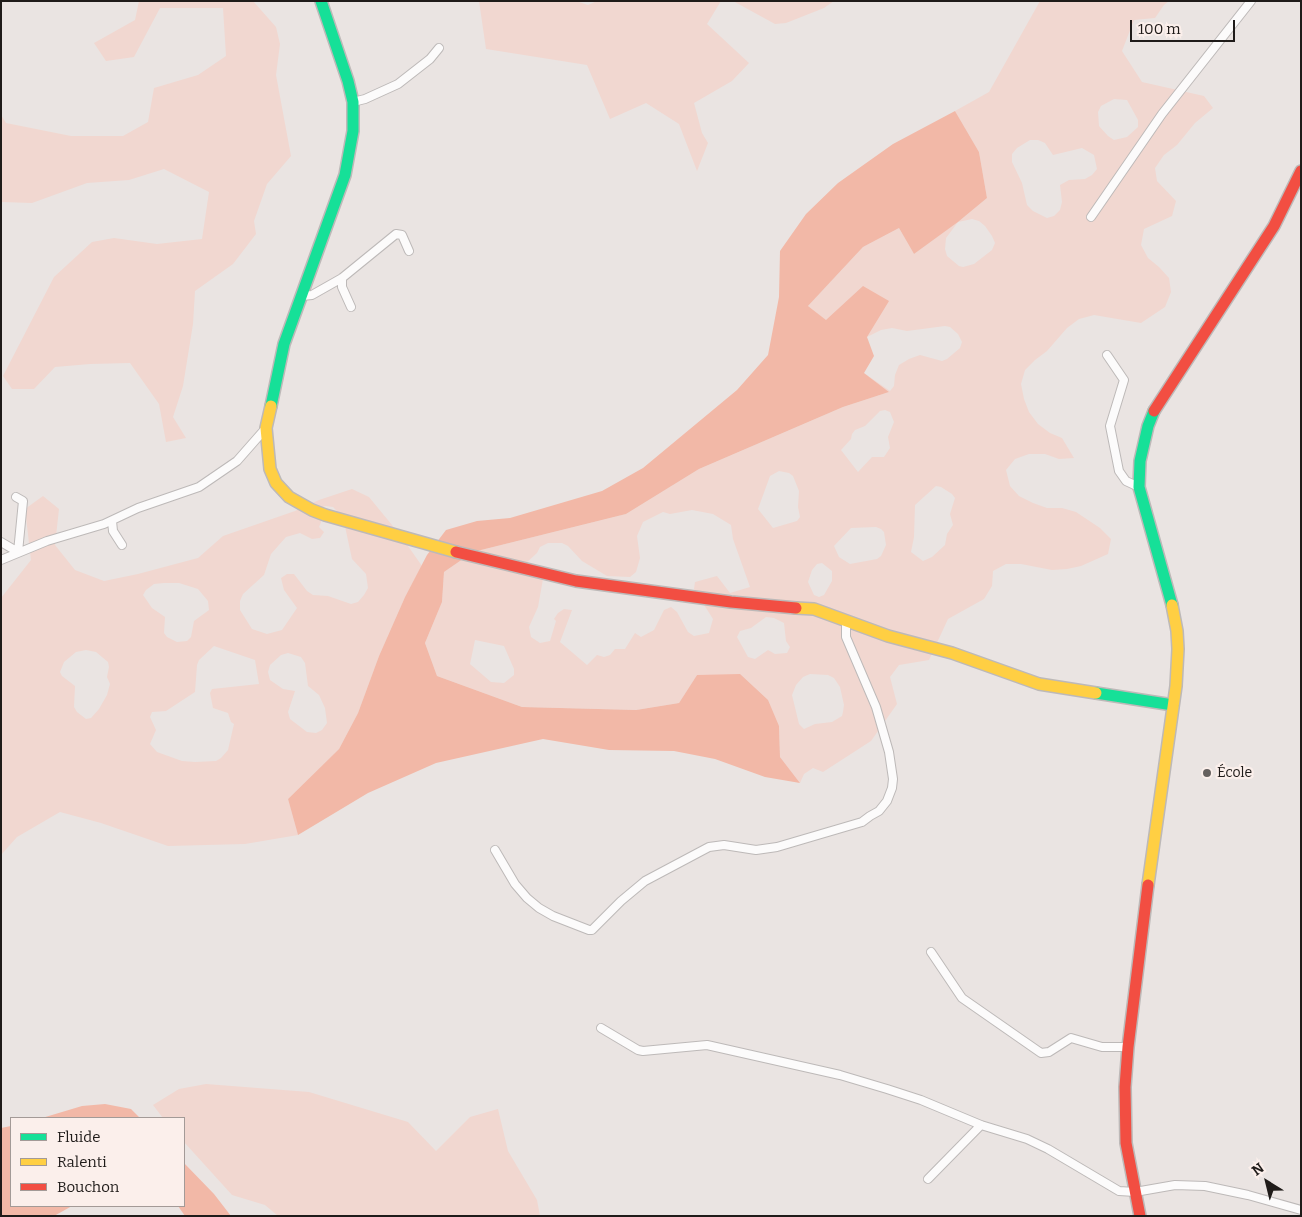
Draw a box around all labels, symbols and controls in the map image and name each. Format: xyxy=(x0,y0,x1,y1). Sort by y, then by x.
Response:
scale bar xyxy=(1132,10,1237,42)
text: 100 m xyxy=(1138,20,1181,38)
place label: École xyxy=(1217,765,1252,781)
marker: École xyxy=(1201,767,1213,779)
legend xyxy=(10,1117,185,1207)
text: Fluide xyxy=(57,1128,100,1146)
text: Ralenti xyxy=(57,1153,107,1171)
north arrow xyxy=(1242,1157,1292,1207)
text: N xyxy=(1249,1159,1267,1180)
text: Bouchon xyxy=(57,1178,119,1196)

